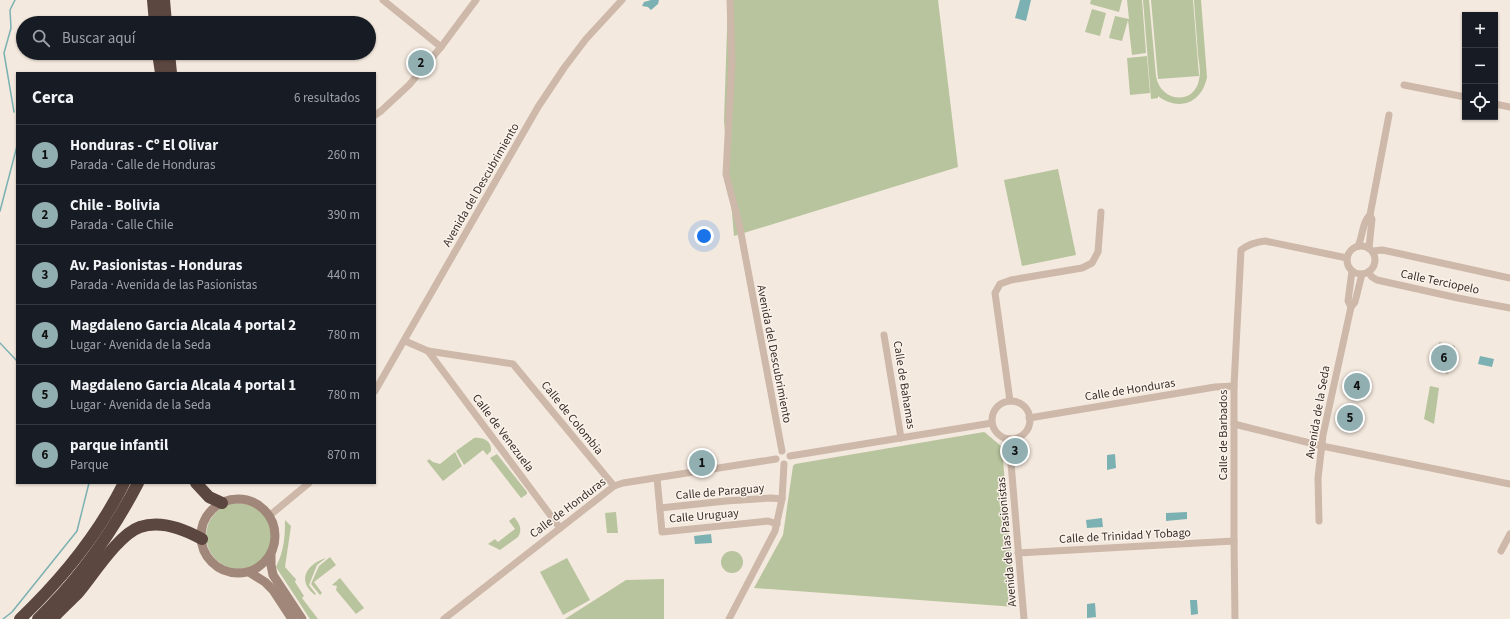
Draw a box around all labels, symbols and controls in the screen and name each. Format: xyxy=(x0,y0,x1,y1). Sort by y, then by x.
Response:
map controls xyxy=(1462,12,1498,120)
button: + xyxy=(1462,12,1498,48)
search box xyxy=(16,16,376,60)
icon: search xyxy=(30,27,52,49)
text: Buscar aquí xyxy=(62,28,135,49)
pin: 2 xyxy=(408,48,434,78)
button: − xyxy=(1462,48,1498,84)
button: locate xyxy=(1462,84,1498,120)
text: Cerca xyxy=(32,86,74,110)
text: 6 resultados xyxy=(294,89,360,107)
street label: Avenida del Descubrimiento xyxy=(438,120,524,250)
text: Honduras - Cº El Olivar xyxy=(70,135,218,156)
text: 1 xyxy=(42,146,48,164)
text: 260 m xyxy=(327,146,360,164)
text: Parada · Calle de Honduras xyxy=(70,156,215,174)
text: Chile - Bolivia xyxy=(70,195,160,216)
text: 2 xyxy=(42,206,48,224)
text: 390 m xyxy=(327,206,360,224)
text: Parada · Calle Chile xyxy=(70,216,173,234)
your location xyxy=(694,226,714,246)
text: Av. Pasionistas - Honduras xyxy=(70,255,243,276)
street label: Calle Terciopelo xyxy=(1399,265,1481,299)
text: 3 xyxy=(42,266,48,284)
text: 440 m xyxy=(327,266,360,284)
text: Parada · Avenida de las Pasionistas xyxy=(70,276,257,294)
street label: Avenida del Descubrimiento xyxy=(752,283,796,425)
text: Magdaleno Garcia Alcala 4 portal 2 xyxy=(70,315,296,336)
text: 4 xyxy=(42,326,48,344)
text: 780 m xyxy=(327,326,360,344)
text: Lugar · Avenida de la Seda xyxy=(70,336,211,354)
street label: Calle de Bahamas xyxy=(889,340,919,430)
pin: 6 xyxy=(1431,343,1457,373)
street label: Avenida de la Seda xyxy=(1301,364,1335,460)
pin: 4 xyxy=(1344,371,1370,401)
street label: Calle de Honduras xyxy=(1084,374,1176,406)
text: Magdaleno Garcia Alcala 4 portal 1 xyxy=(70,375,296,396)
street label: Calle de Colombia xyxy=(537,377,607,459)
text: 5 xyxy=(42,386,48,404)
text: 780 m xyxy=(327,386,360,404)
street label: Calle de Barbados xyxy=(1215,390,1232,480)
street label: Calle de Venezuela xyxy=(468,391,538,475)
text: Lugar · Avenida de la Seda xyxy=(70,396,211,414)
pin: 5 xyxy=(1337,403,1363,433)
text: parque infantil xyxy=(70,435,168,456)
pin: 3 xyxy=(1002,436,1028,466)
text: 6 xyxy=(42,446,48,464)
text: 870 m xyxy=(327,446,360,464)
pin: 1 xyxy=(689,448,715,478)
text: Parque xyxy=(70,456,108,474)
street label: Calle de Honduras xyxy=(526,474,610,542)
street label: Avenida de las Pasionistas xyxy=(993,476,1021,608)
street label: Calle de Paraguay xyxy=(675,480,765,504)
street label: Calle Uruguay xyxy=(668,504,740,528)
street label: Calle de Trinidad Y Tobago xyxy=(1059,524,1191,548)

